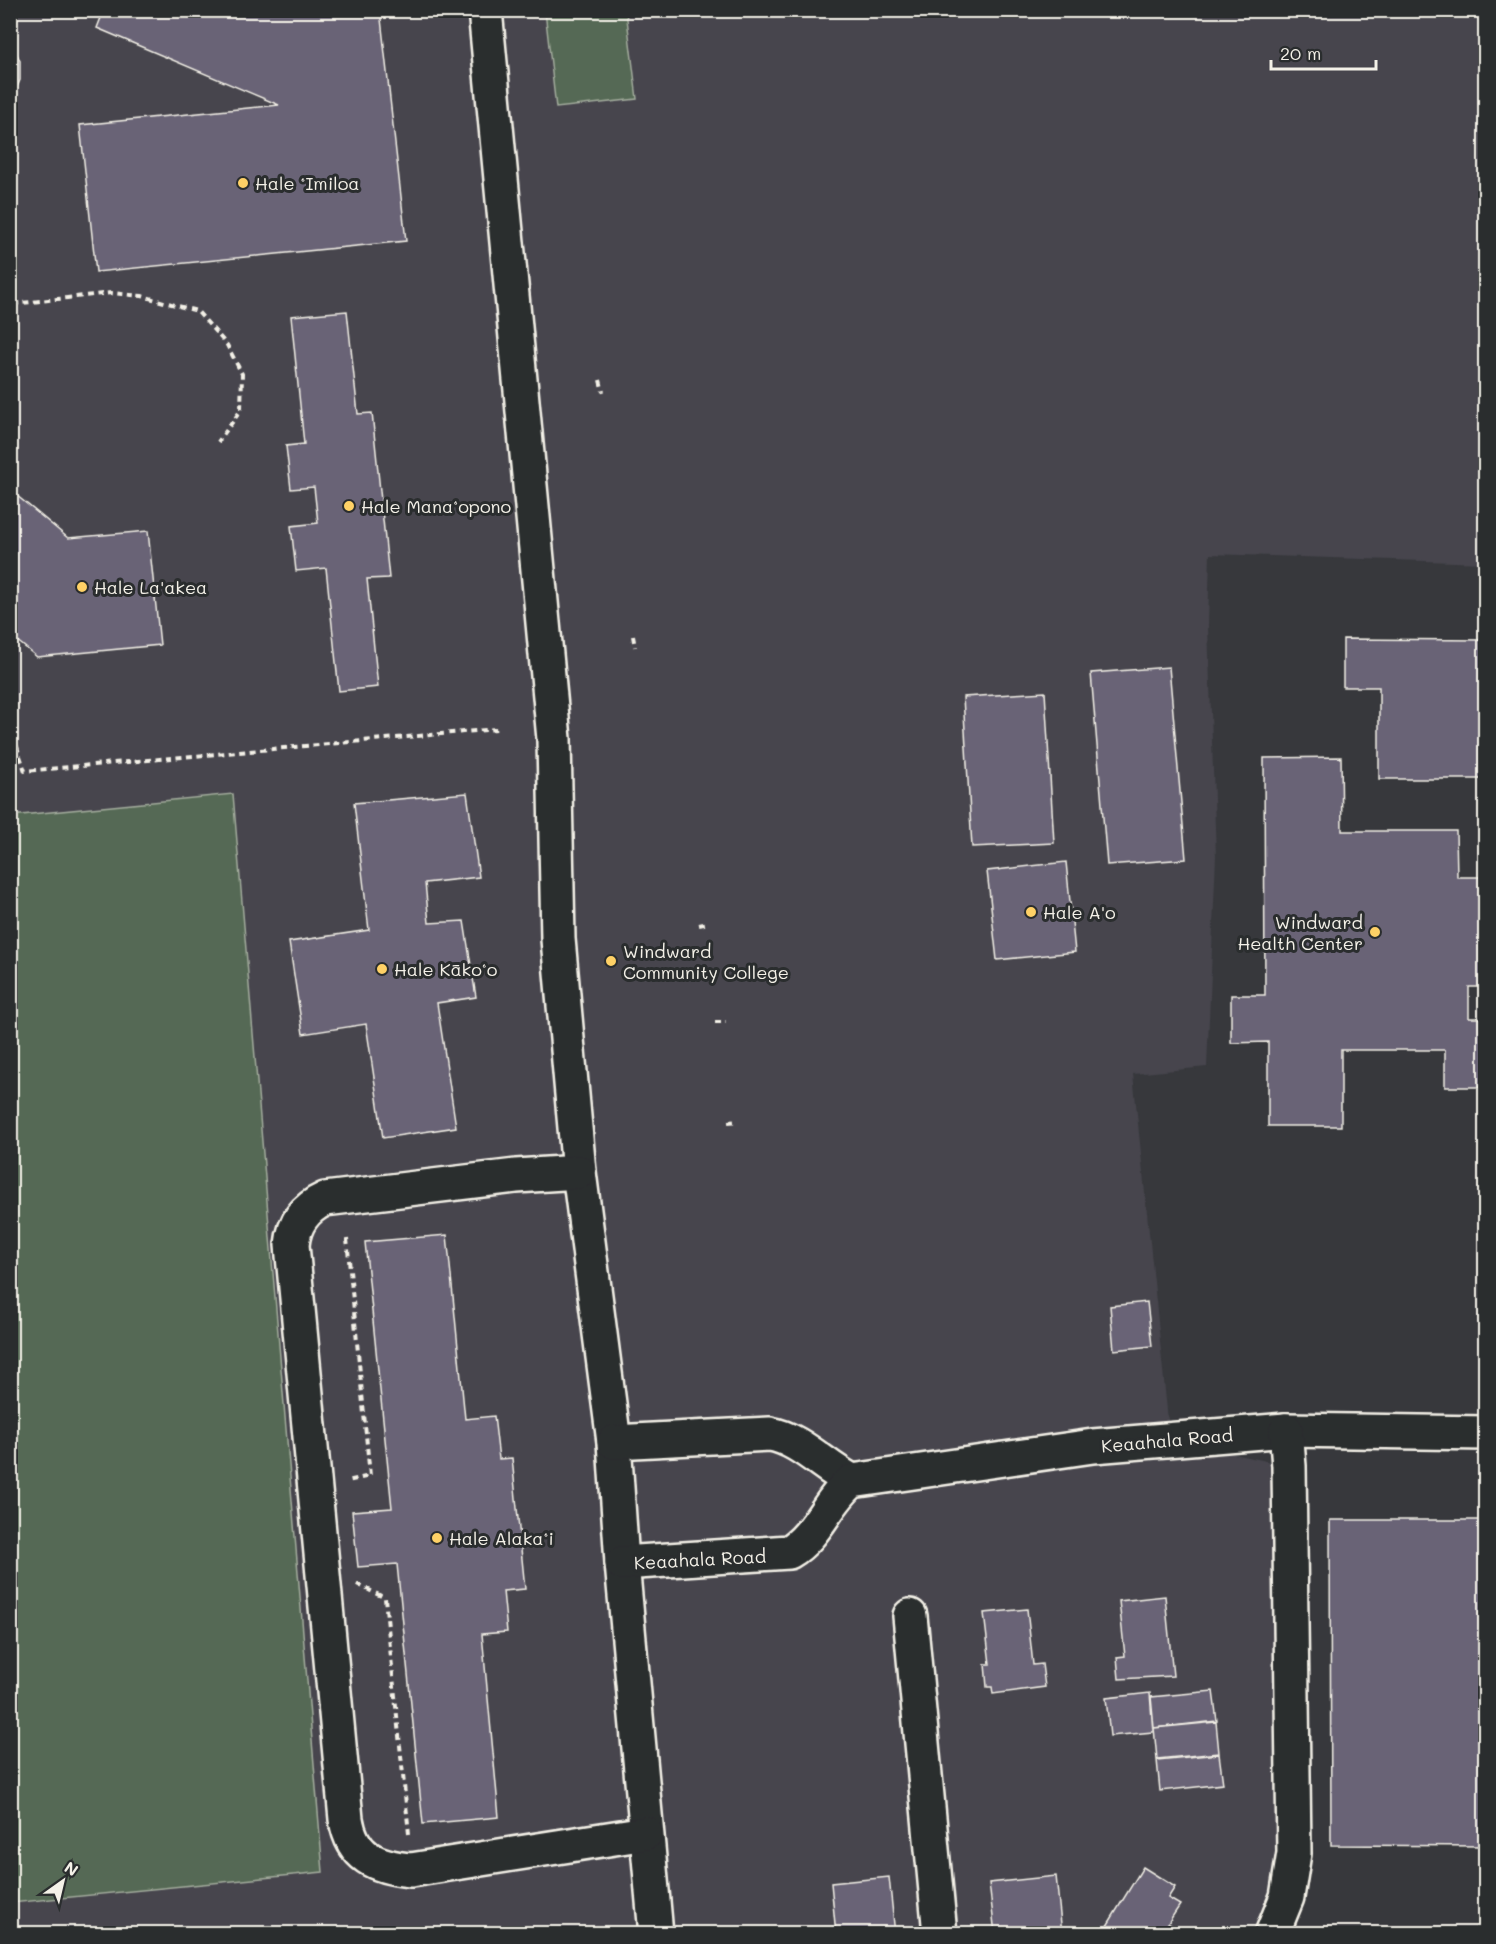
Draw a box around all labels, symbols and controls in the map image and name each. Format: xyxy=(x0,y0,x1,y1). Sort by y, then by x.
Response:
scale bar xyxy=(1271,33,1376,71)
text: 20 m xyxy=(1280,41,1321,65)
place label: Hale ‘Imiloa xyxy=(255,171,360,195)
marker: Hale ‘Imiloa xyxy=(236,176,250,190)
place label: Hale Mana‘opono xyxy=(361,494,512,518)
marker: Hale Mana‘opono xyxy=(342,499,356,513)
place label: Hale La'akea xyxy=(94,575,207,599)
marker: Hale La'akea xyxy=(75,580,89,594)
place label: Hale A'o xyxy=(1043,900,1116,924)
marker: Hale A'o xyxy=(1024,905,1038,919)
place label: Windward Health Center xyxy=(1237,910,1363,955)
marker: Windward Health Center xyxy=(1368,925,1382,939)
place label: Windward Community College xyxy=(623,939,789,984)
marker: Windward Community College xyxy=(604,954,618,968)
place label: Hale Kāko‘o xyxy=(394,957,498,981)
marker: Hale Kāko‘o xyxy=(375,962,389,976)
street label: Keaahala Road xyxy=(1100,1422,1234,1458)
place label: Hale Alaka‘i xyxy=(449,1526,554,1550)
marker: Hale Alaka‘i xyxy=(430,1531,444,1545)
street label: Keaahala Road xyxy=(633,1544,767,1574)
north arrow xyxy=(33,1851,93,1911)
text: N xyxy=(61,1856,83,1880)

